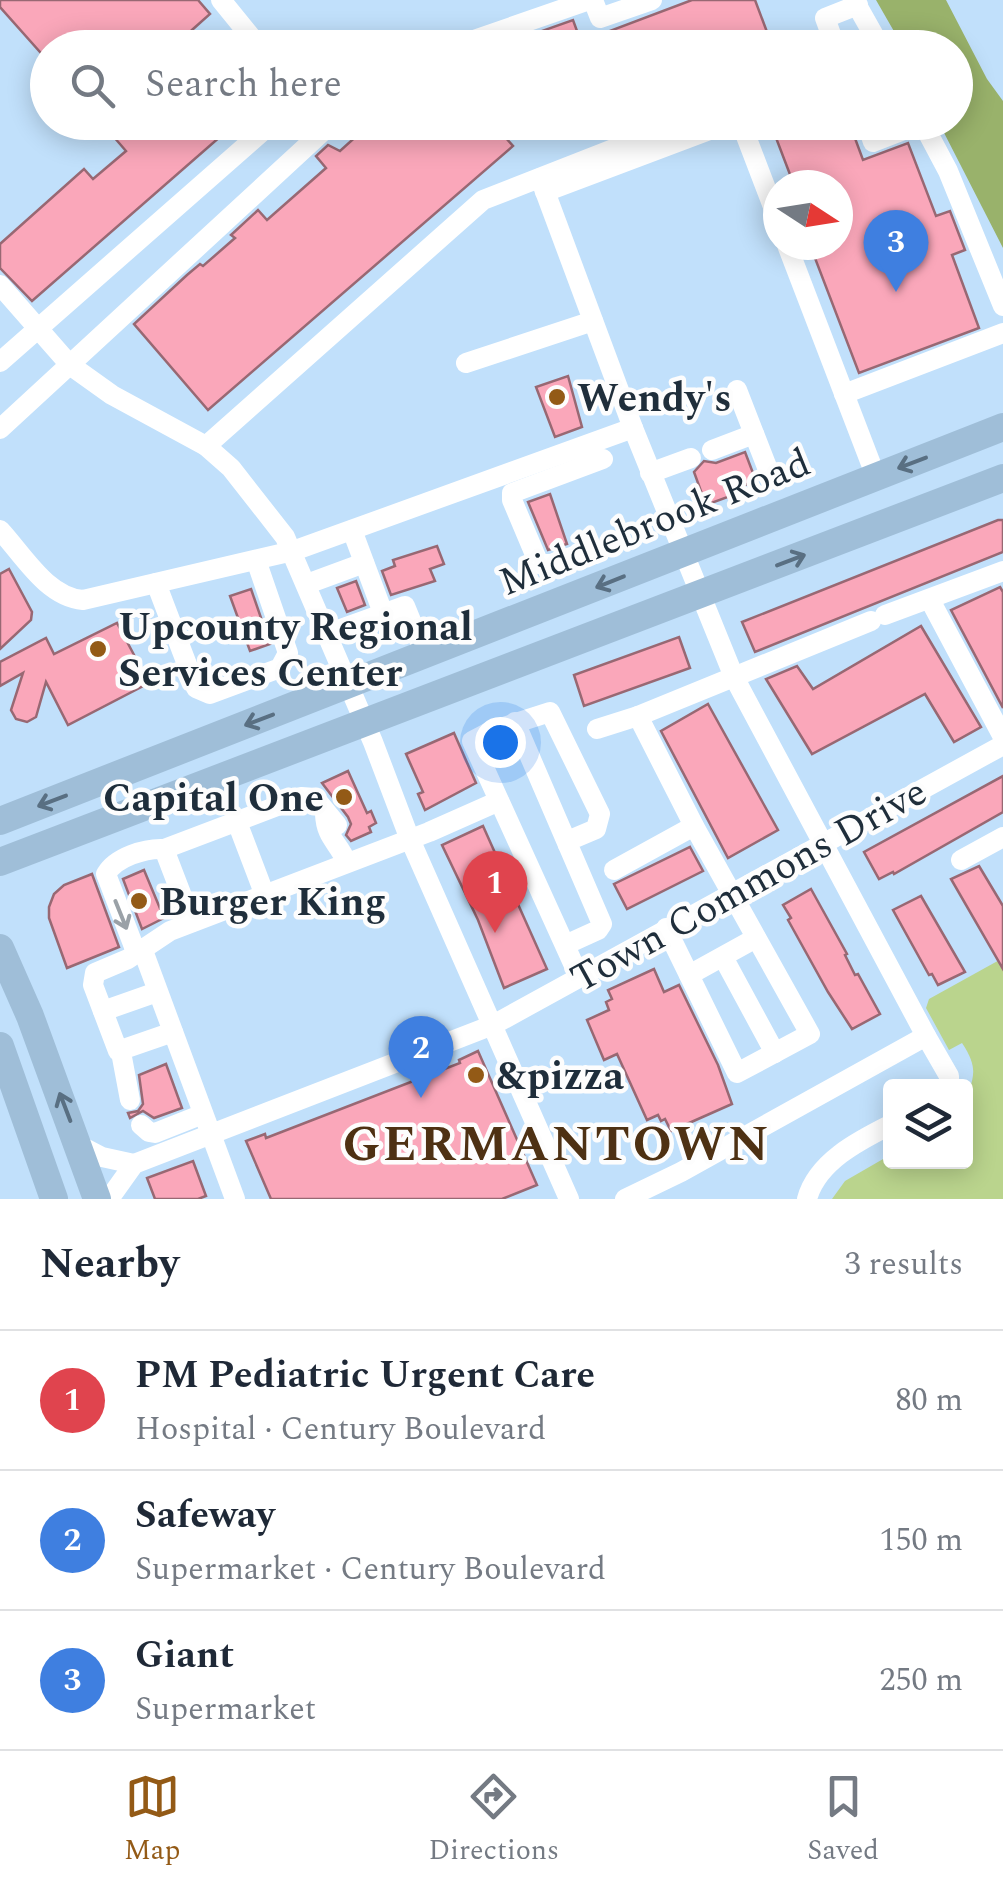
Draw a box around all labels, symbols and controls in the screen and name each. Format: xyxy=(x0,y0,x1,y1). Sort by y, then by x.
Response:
search box xyxy=(30,30,973,140)
text: Search here xyxy=(145,56,342,114)
icon: search xyxy=(65,58,120,113)
north arrow xyxy=(763,170,853,260)
pin: 3 xyxy=(864,210,928,292)
place label: Wendy's xyxy=(577,369,732,430)
marker: Wendy's xyxy=(546,386,568,408)
street label: Middlebrook Road xyxy=(490,433,820,614)
one-way arrow xyxy=(897,455,928,473)
one-way arrow xyxy=(774,550,805,568)
one-way arrow xyxy=(595,574,625,592)
place label: Upcounty Regional Services Center xyxy=(118,598,473,705)
marker: Upcounty Regional Services Center xyxy=(87,638,109,660)
one-way arrow xyxy=(244,712,275,730)
your location xyxy=(475,717,526,768)
street label: Town Commons Drive xyxy=(560,763,939,1010)
place label: Capital One xyxy=(103,769,324,830)
marker: Capital One xyxy=(333,786,355,808)
one-way arrow xyxy=(37,793,68,811)
pin: 1 xyxy=(462,850,528,933)
place label: Burger King xyxy=(159,873,386,934)
marker: Burger King xyxy=(128,890,150,912)
one-way arrow xyxy=(114,899,132,930)
pin: 2 xyxy=(388,1016,454,1098)
place label: &pizza xyxy=(496,1047,624,1108)
marker: &pizza xyxy=(465,1064,487,1086)
map controls xyxy=(883,1079,973,1169)
button: layers xyxy=(883,1079,973,1169)
one-way arrow xyxy=(55,1092,73,1123)
district label: GERMANTOWN xyxy=(343,1107,771,1183)
text: Nearby xyxy=(40,1233,179,1296)
text: 3 results xyxy=(844,1240,963,1289)
text: PM Pediatric Urgent Care xyxy=(135,1347,595,1405)
text: 1 xyxy=(64,1376,81,1425)
text: 80 m xyxy=(895,1376,963,1425)
text: Hospital · Century Boulevard xyxy=(135,1405,546,1454)
text: Safeway xyxy=(135,1487,275,1545)
text: 2 xyxy=(64,1516,81,1565)
text: 150 m xyxy=(879,1516,963,1565)
text: Supermarket · Century Boulevard xyxy=(135,1545,606,1594)
text: Giant xyxy=(135,1627,234,1685)
text: 3 xyxy=(64,1656,81,1705)
text: 250 m xyxy=(879,1656,963,1705)
text: Supermarket xyxy=(135,1685,316,1734)
tab: Map xyxy=(124,1769,180,1872)
tab: Directions xyxy=(428,1769,559,1872)
tab: Saved xyxy=(807,1769,879,1872)

